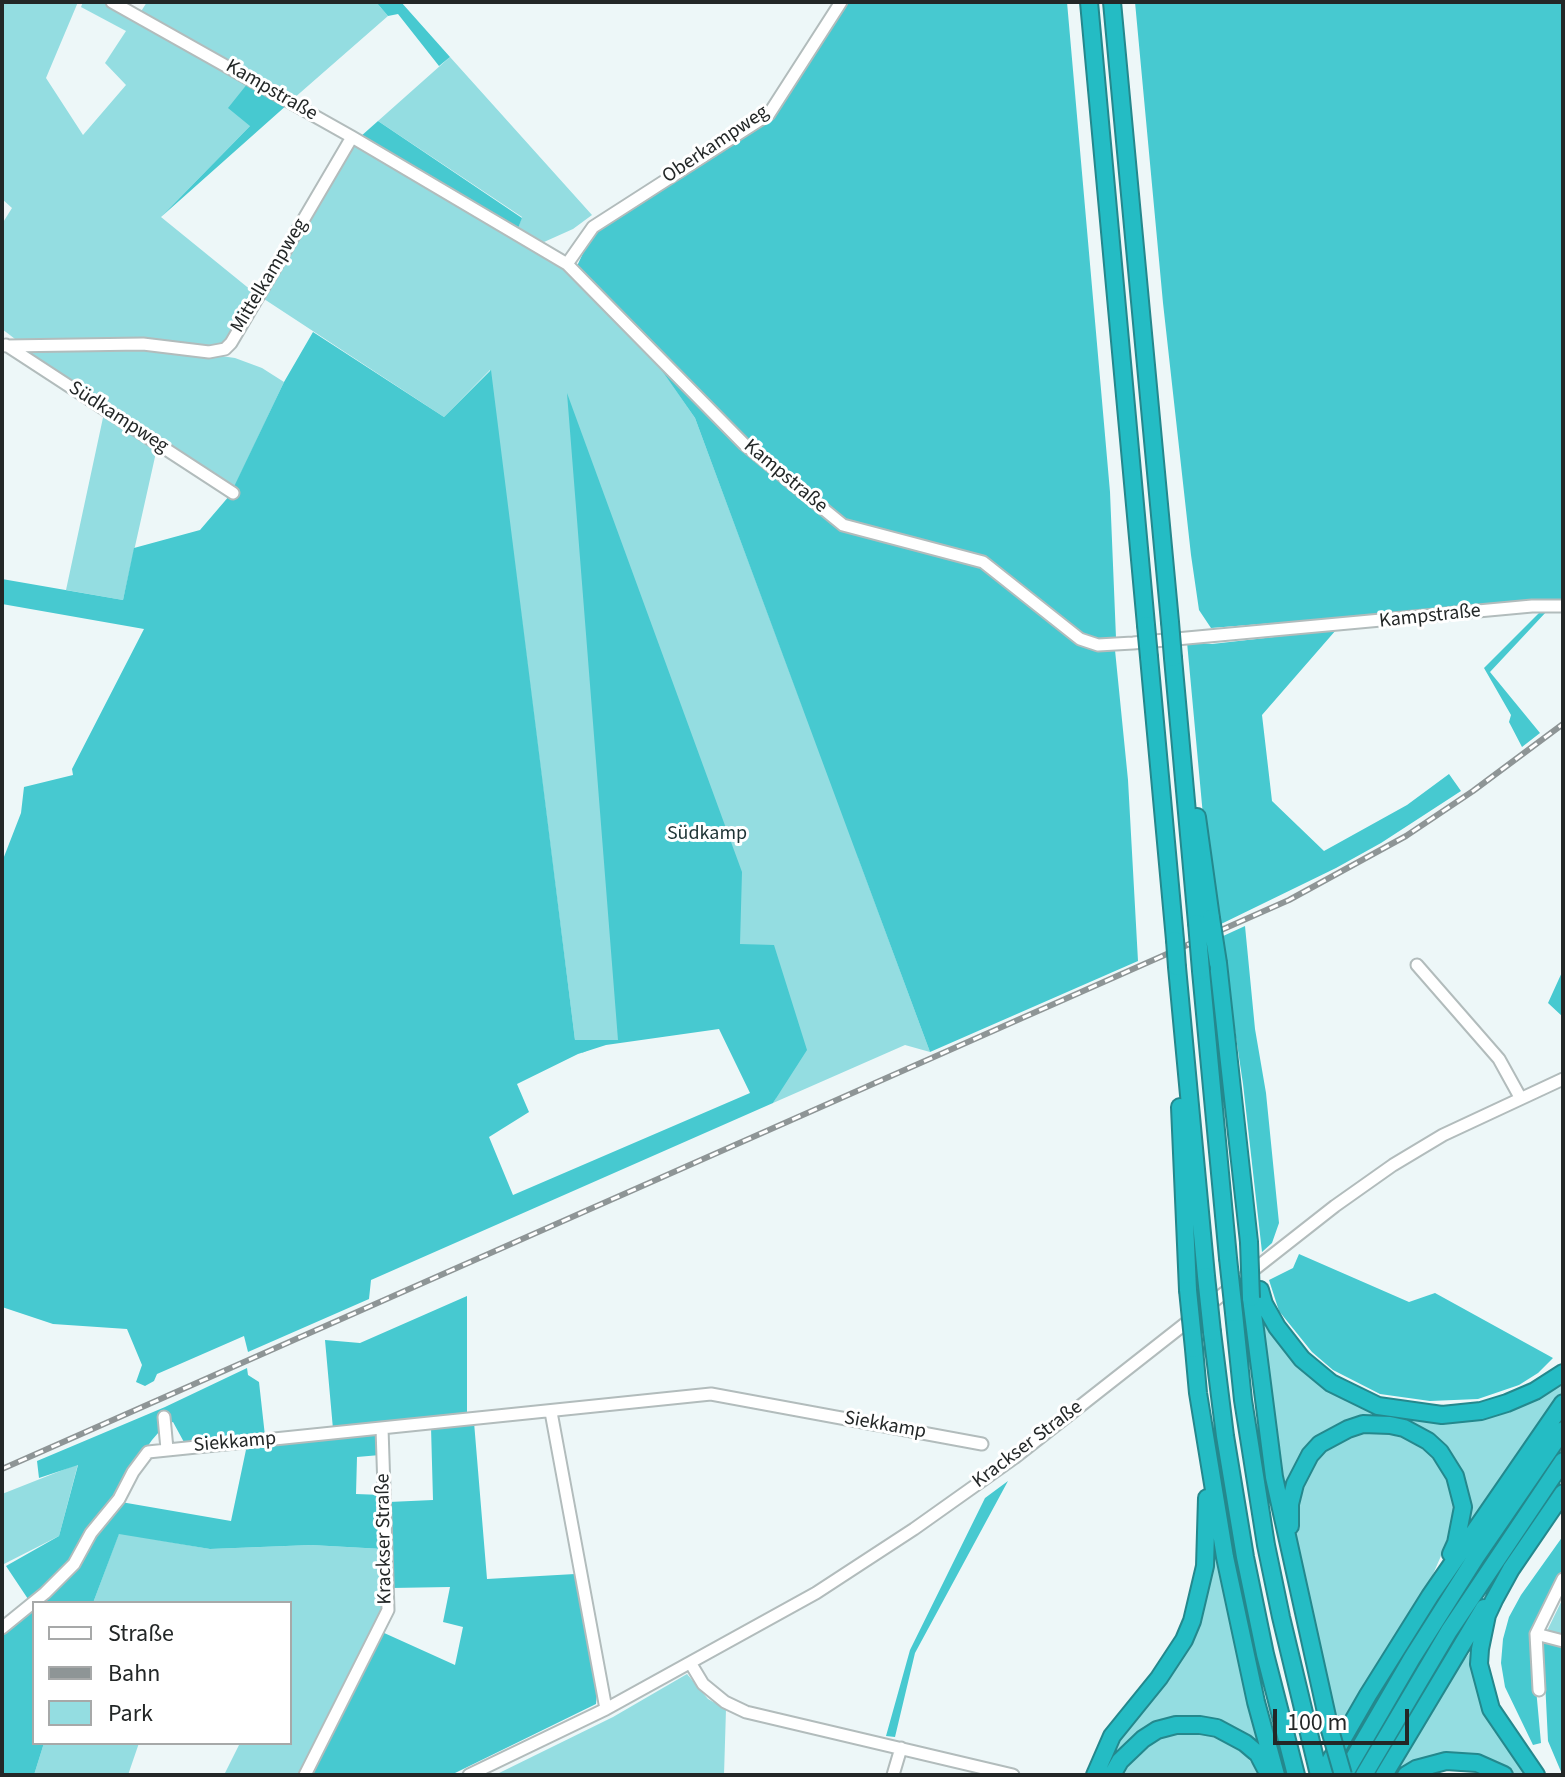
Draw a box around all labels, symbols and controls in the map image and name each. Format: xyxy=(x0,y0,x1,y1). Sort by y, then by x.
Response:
street label: Kampstraße xyxy=(221,55,321,127)
street label: Oberkampweg xyxy=(658,101,774,189)
street label: Mittelkampweg xyxy=(227,215,313,337)
street label: Südkampweg xyxy=(64,377,172,459)
street label: Kampstraße xyxy=(738,435,832,519)
street label: Kampstraße xyxy=(1378,600,1482,634)
park label: Südkamp xyxy=(667,823,747,847)
street label: Krackser Straße xyxy=(968,1396,1088,1494)
street label: Siekkamp xyxy=(842,1407,928,1445)
street label: Siekkamp xyxy=(193,1427,277,1459)
street label: Krackser Straße xyxy=(372,1473,398,1605)
legend xyxy=(32,1601,292,1745)
text: Straße xyxy=(108,1616,174,1651)
text: Bahn xyxy=(108,1656,160,1691)
scale bar xyxy=(1277,1693,1413,1743)
text: Park xyxy=(108,1696,153,1731)
text: 100 m xyxy=(1287,1705,1347,1740)

